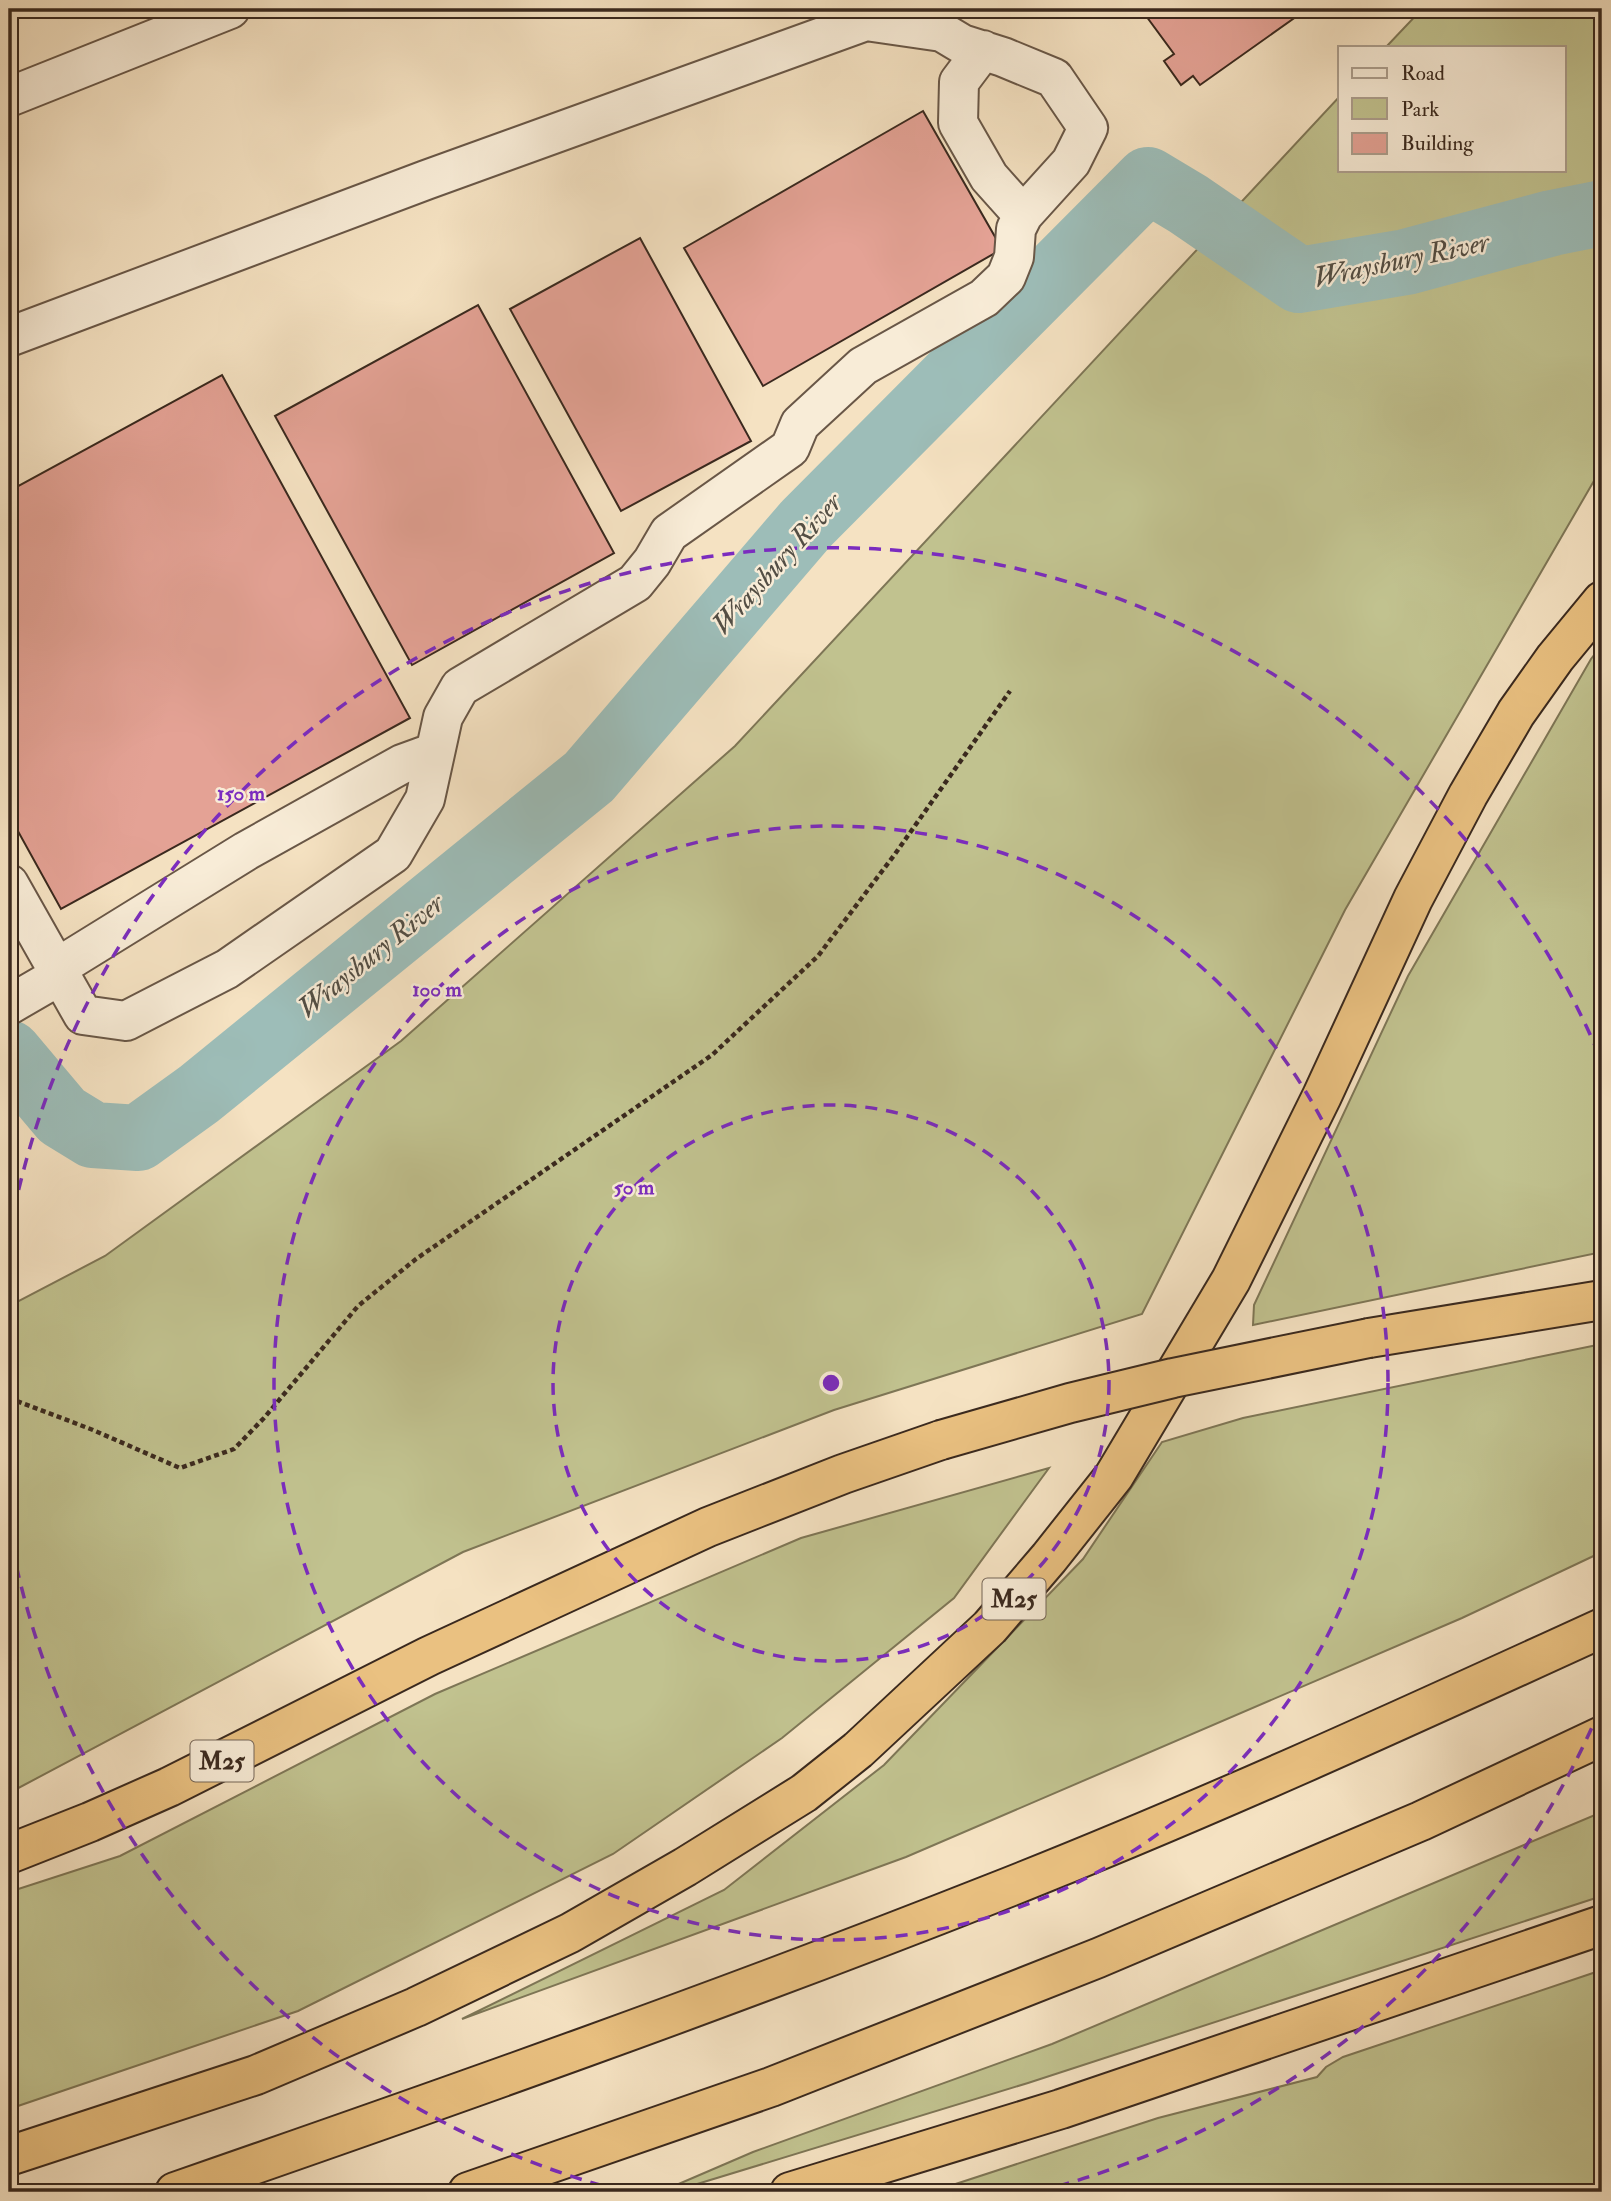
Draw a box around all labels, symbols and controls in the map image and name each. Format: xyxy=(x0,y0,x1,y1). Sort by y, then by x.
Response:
legend xyxy=(1338,46,1566,172)
text: Road xyxy=(1401,60,1446,87)
text: Park xyxy=(1401,96,1439,123)
text: Building xyxy=(1401,130,1474,157)
water label: Wraysbury River xyxy=(1310,224,1494,296)
water label: Wraysbury River xyxy=(704,485,851,642)
text: 150 m xyxy=(217,780,266,807)
water label: Wraysbury River xyxy=(291,885,453,1026)
text: 100 m xyxy=(412,976,463,1003)
text: 50 m xyxy=(614,1174,655,1201)
centre of rings xyxy=(819,1371,843,1395)
road number: M25 xyxy=(982,1578,1046,1619)
road number: M25 xyxy=(190,1741,254,1782)

